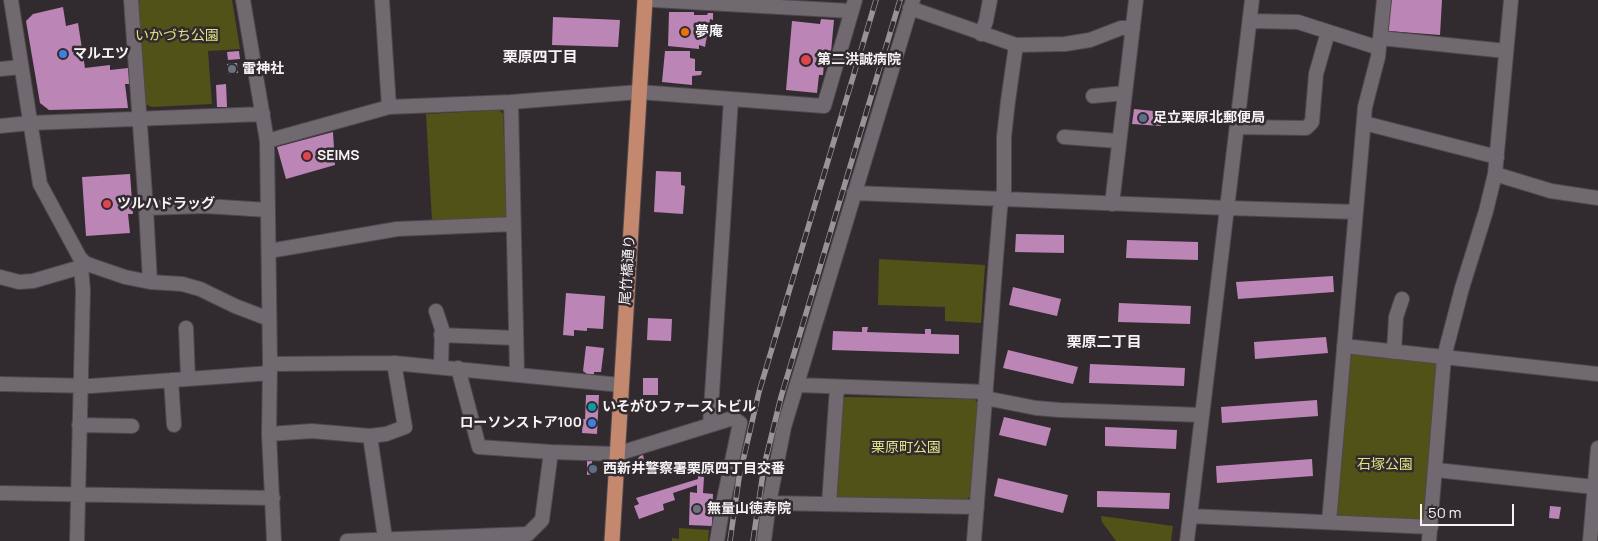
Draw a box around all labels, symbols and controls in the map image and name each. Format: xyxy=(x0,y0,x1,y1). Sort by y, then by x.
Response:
place label: 夢庵 xyxy=(695,24,723,40)
marker: 夢庵 xyxy=(679,26,691,38)
park label: いかづち公園 xyxy=(135,28,219,44)
place label: マルエツ xyxy=(73,46,129,62)
marker: マルエツ xyxy=(57,48,69,60)
district label: 栗原四丁目 xyxy=(503,49,577,67)
place label: 第二洪誠病院 xyxy=(817,52,901,68)
marker: 第二洪誠病院 xyxy=(799,53,813,67)
place label: 雷神社 xyxy=(242,61,284,77)
marker: 雷神社 xyxy=(226,63,238,75)
place label: 足立栗原北郵便局 xyxy=(1153,110,1265,126)
marker: 足立栗原北郵便局 xyxy=(1137,112,1149,124)
place label: SEIMS xyxy=(317,148,359,164)
marker: SEIMS xyxy=(301,150,313,162)
place label: ツルハドラッグ xyxy=(117,196,215,212)
marker: ツルハドラッグ xyxy=(101,198,113,210)
street label: 尾竹橋通り xyxy=(617,234,639,306)
district label: 栗原二丁目 xyxy=(1067,334,1141,352)
place label: いそがひファーストビル xyxy=(602,399,756,415)
marker: いそがひファーストビル xyxy=(586,401,598,413)
place label: ローソンストア100 xyxy=(459,415,582,431)
marker: ローソンストア100 xyxy=(586,417,598,429)
park label: 栗原町公園 xyxy=(871,440,941,456)
park label: 石塚公園 xyxy=(1357,457,1413,473)
place label: 西新井警察署栗原四丁目交番 xyxy=(603,461,785,477)
marker: 西新井警察署栗原四丁目交番 xyxy=(587,463,599,475)
scale bar xyxy=(1423,494,1517,526)
place label: 無量山徳寿院 xyxy=(707,501,791,517)
text: 50 m xyxy=(1428,502,1462,523)
marker: 無量山徳寿院 xyxy=(691,503,703,515)

